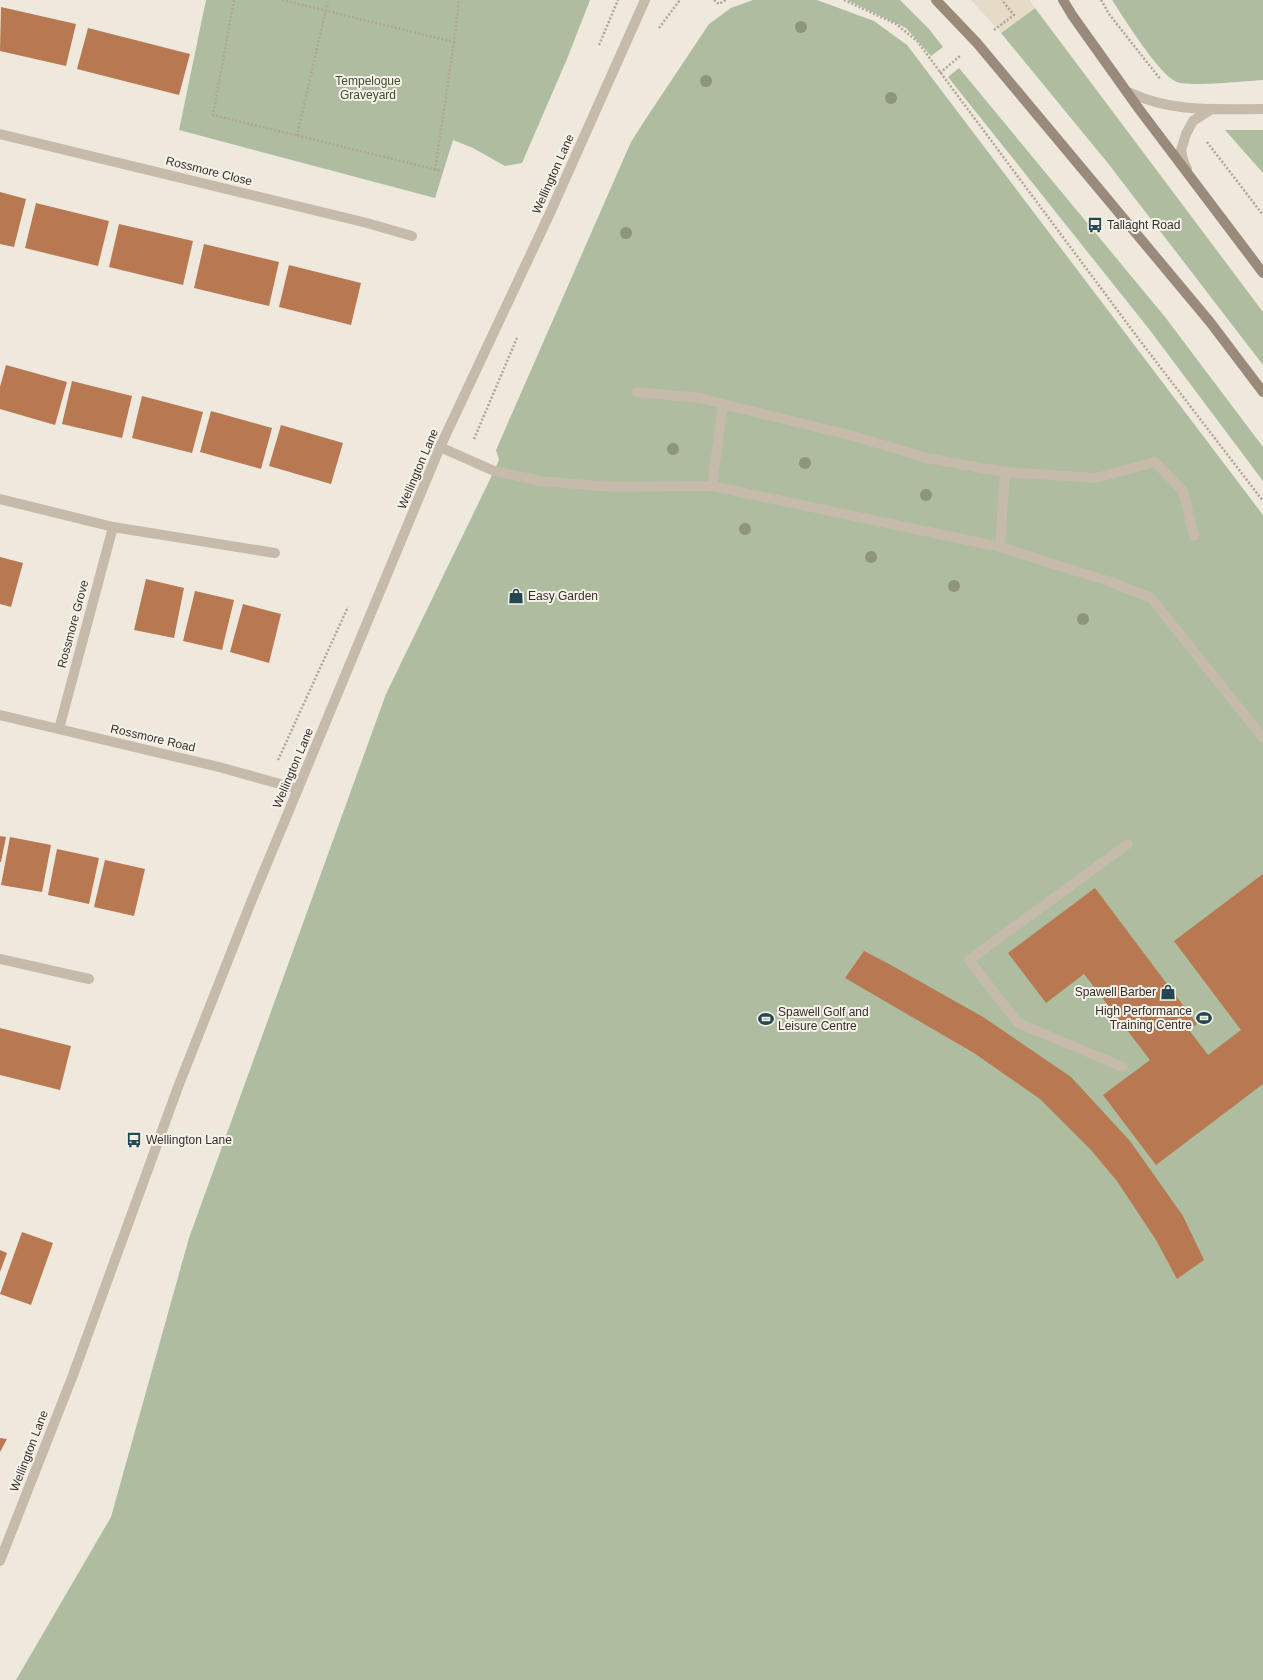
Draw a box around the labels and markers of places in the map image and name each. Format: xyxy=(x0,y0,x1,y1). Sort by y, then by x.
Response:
bus stop icon: Tallaght Road xyxy=(1086,216,1104,234)
place label: Tallaght Road xyxy=(1107,218,1180,232)
shop icon: Easy Garden xyxy=(507,587,525,605)
place label: Easy Garden xyxy=(528,589,598,603)
shop icon: Spawell Barber xyxy=(1159,983,1177,1001)
place label: Spawell Barber xyxy=(1075,985,1156,999)
place label: High Performance Training Centre xyxy=(1095,1004,1192,1032)
place label: Spawell Golf and Leisure Centre xyxy=(778,1005,869,1033)
sports icon: High Performance Training Centre xyxy=(1195,1009,1213,1027)
sports icon: Spawell Golf and Leisure Centre xyxy=(757,1010,775,1028)
bus stop icon: Wellington Lane xyxy=(125,1131,143,1149)
place label: Wellington Lane xyxy=(146,1133,232,1147)

